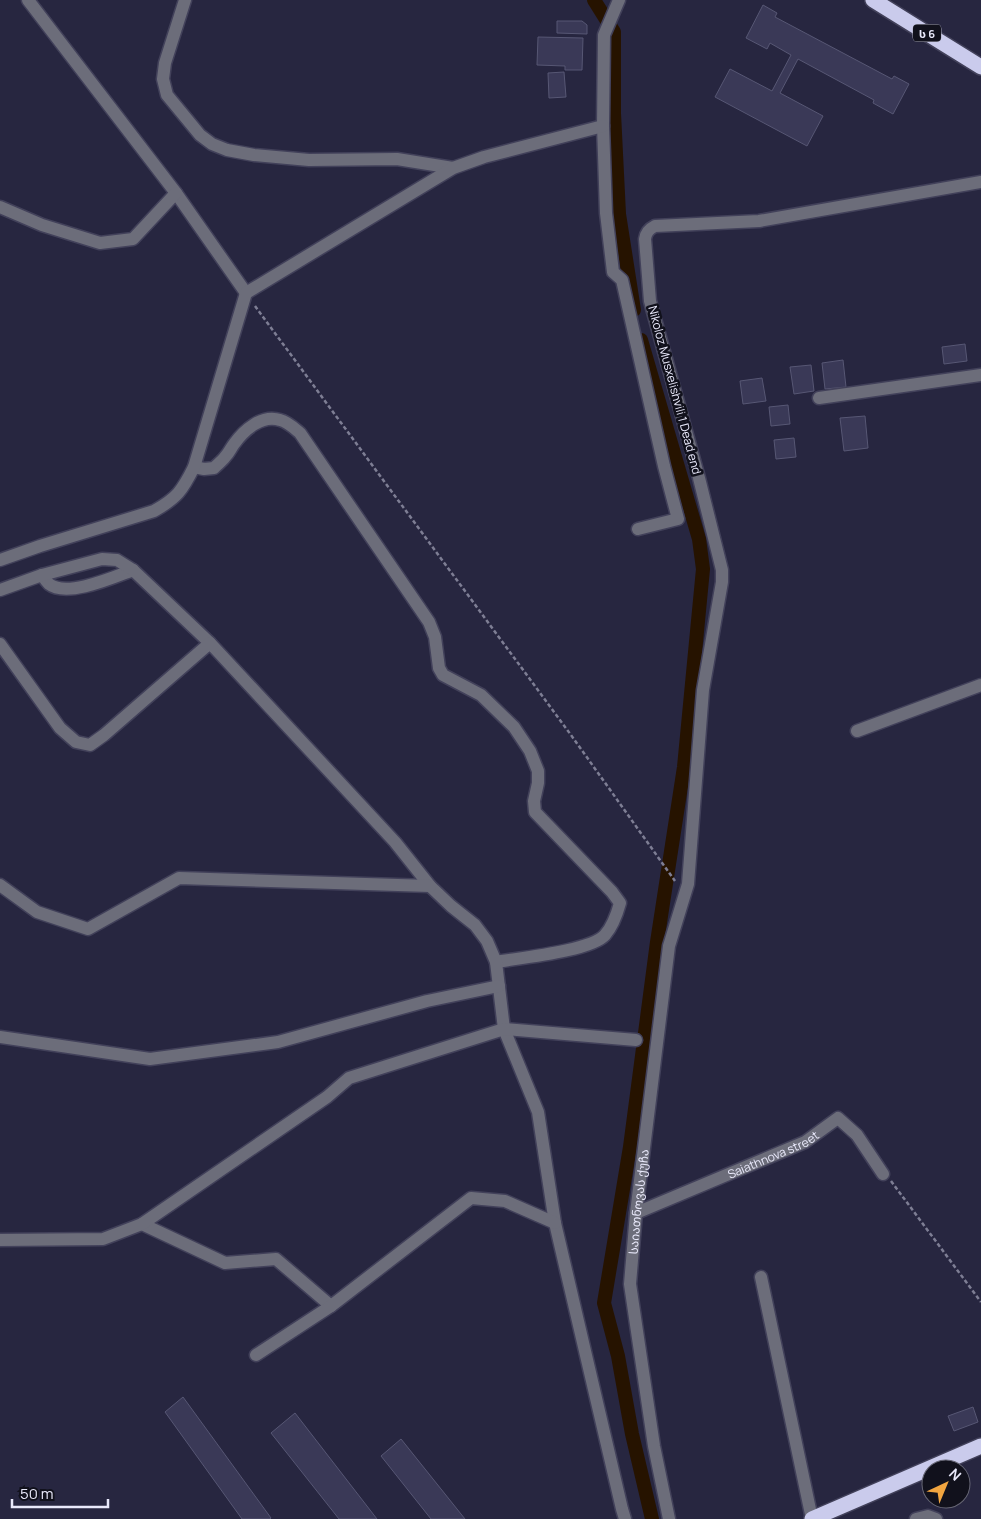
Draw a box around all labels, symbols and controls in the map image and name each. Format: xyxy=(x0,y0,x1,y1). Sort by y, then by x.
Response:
road number: ს 6 xyxy=(913,24,941,42)
street label: Nikoloz Musxelishvili 1 Dead end xyxy=(644,304,706,476)
street label: Saiathnova street xyxy=(725,1126,822,1182)
street label: საიათნოვას ქუჩა xyxy=(624,1148,652,1255)
north arrow xyxy=(921,1459,971,1509)
text: N xyxy=(945,1464,966,1485)
scale bar xyxy=(12,1476,109,1508)
text: 50 m xyxy=(20,1483,54,1504)

